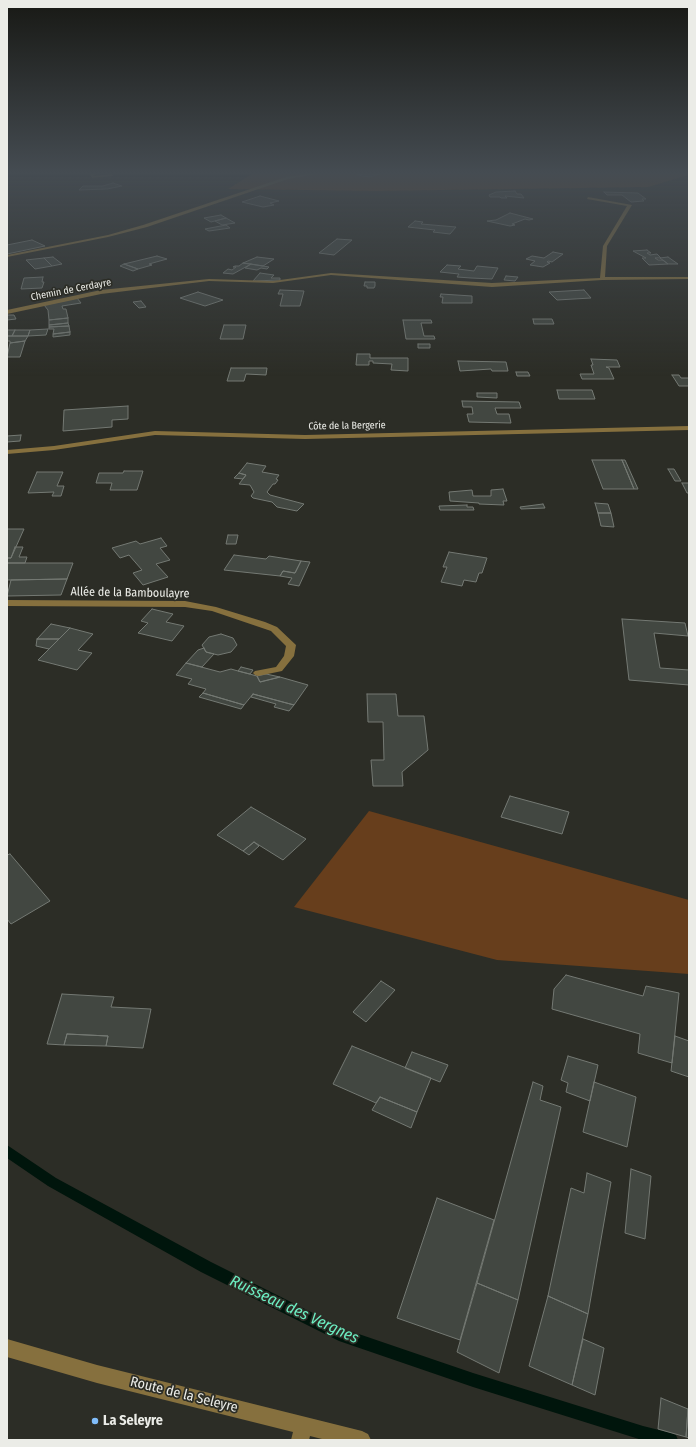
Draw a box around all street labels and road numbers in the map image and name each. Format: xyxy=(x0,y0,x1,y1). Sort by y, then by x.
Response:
street label: Chemin de Cerdayre xyxy=(30,276,112,304)
street label: Côte de la Bergerie xyxy=(308,419,386,433)
street label: Allée de la Bamboulayre xyxy=(70,585,190,601)
street label: Route de la Seleyre xyxy=(129,1374,239,1416)

